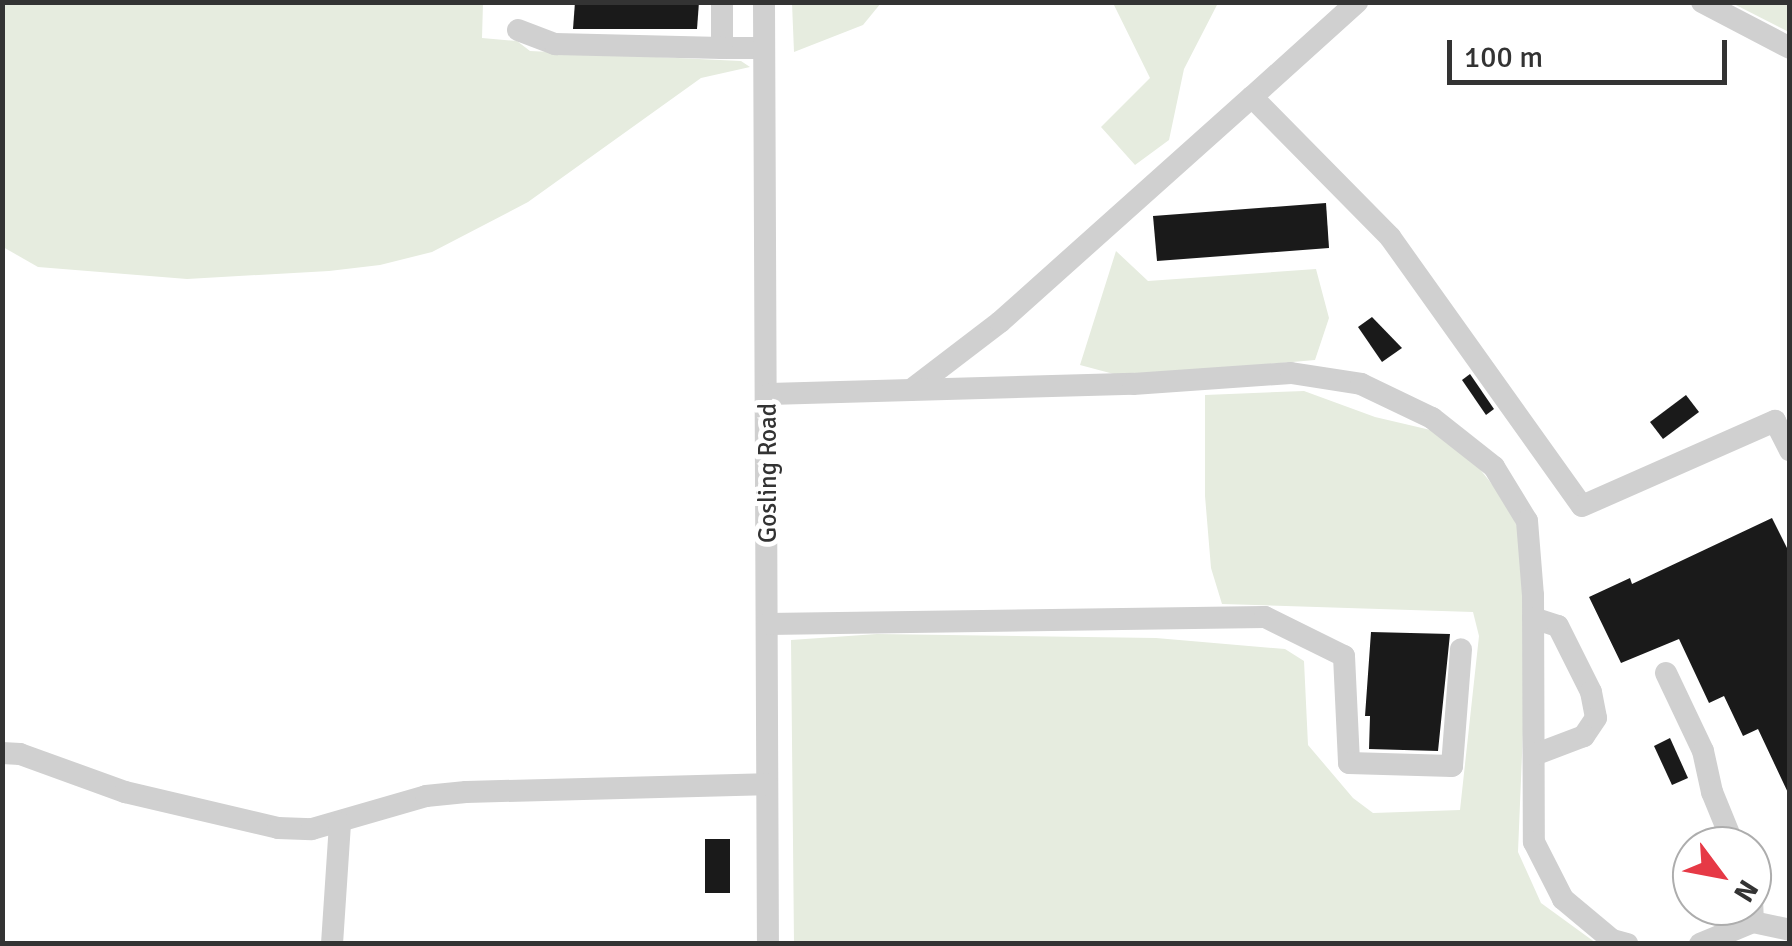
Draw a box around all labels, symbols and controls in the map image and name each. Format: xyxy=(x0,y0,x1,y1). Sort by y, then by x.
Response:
scale bar xyxy=(1452,20,1732,82)
text: 100 m xyxy=(1464,39,1543,76)
street label: Gosling Road xyxy=(753,403,783,543)
north arrow xyxy=(1672,826,1772,926)
text: N xyxy=(1726,874,1765,908)

